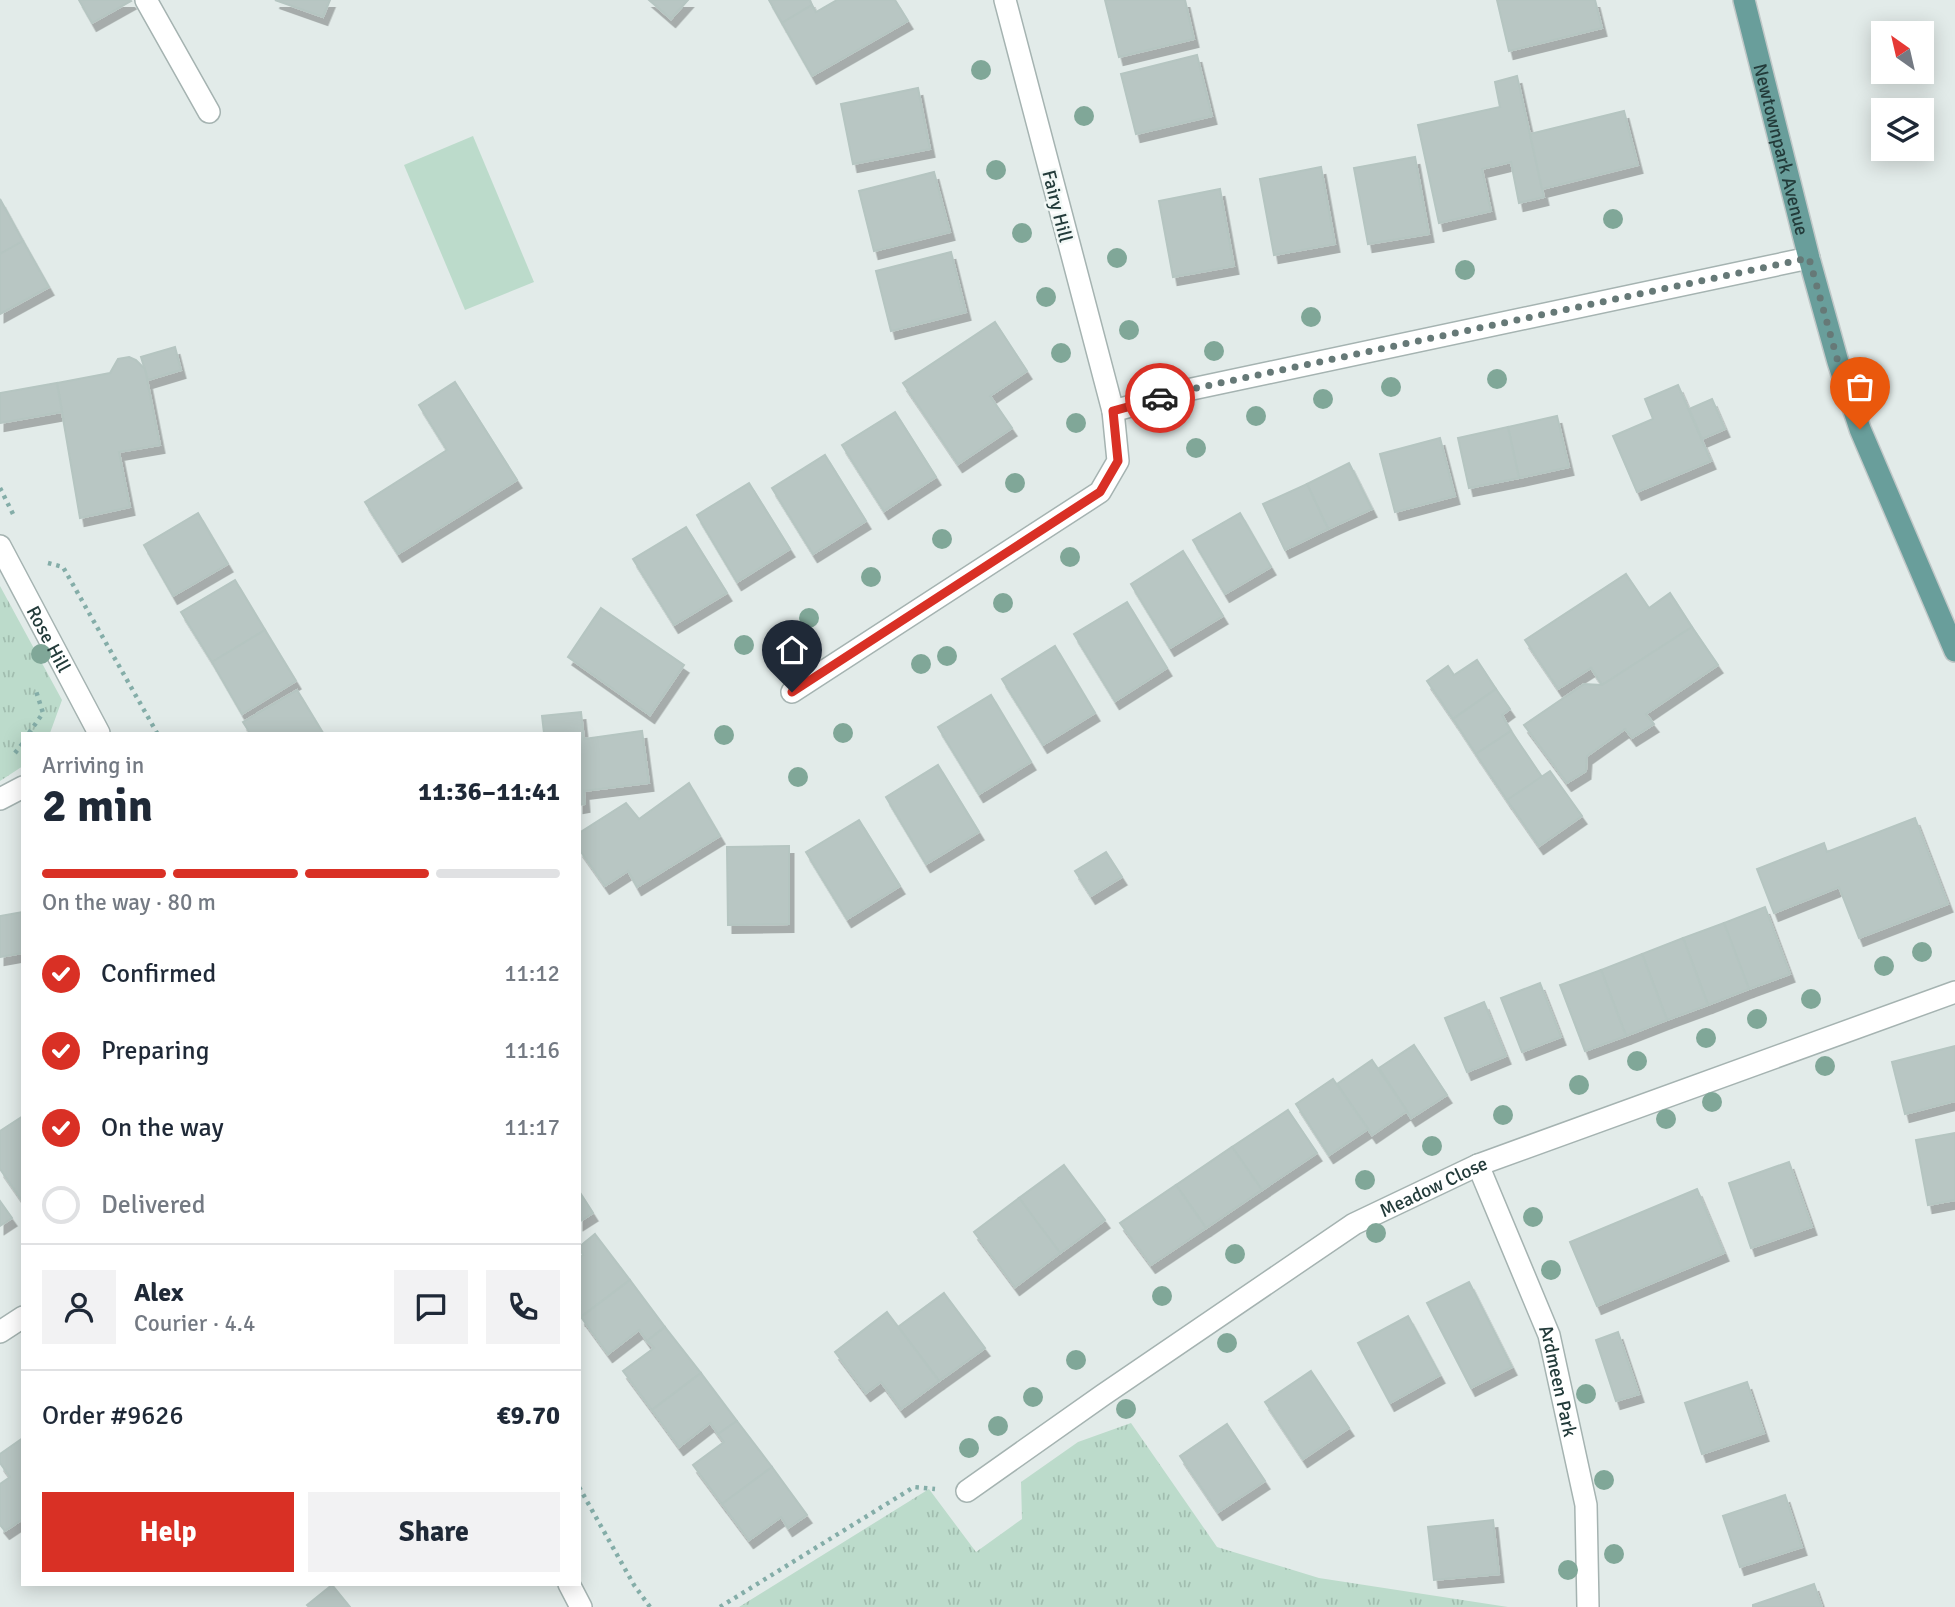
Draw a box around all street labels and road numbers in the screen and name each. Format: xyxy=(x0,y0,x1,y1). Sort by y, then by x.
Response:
street label: Newtownpark Avenue xyxy=(1747,61,1814,238)
street label: Fairy Hill xyxy=(1036,168,1078,245)
street label: Rose Hill xyxy=(21,602,76,677)
street label: Meadow Close xyxy=(1376,1152,1491,1223)
street label: Ardmeen Park xyxy=(1533,1321,1582,1440)

